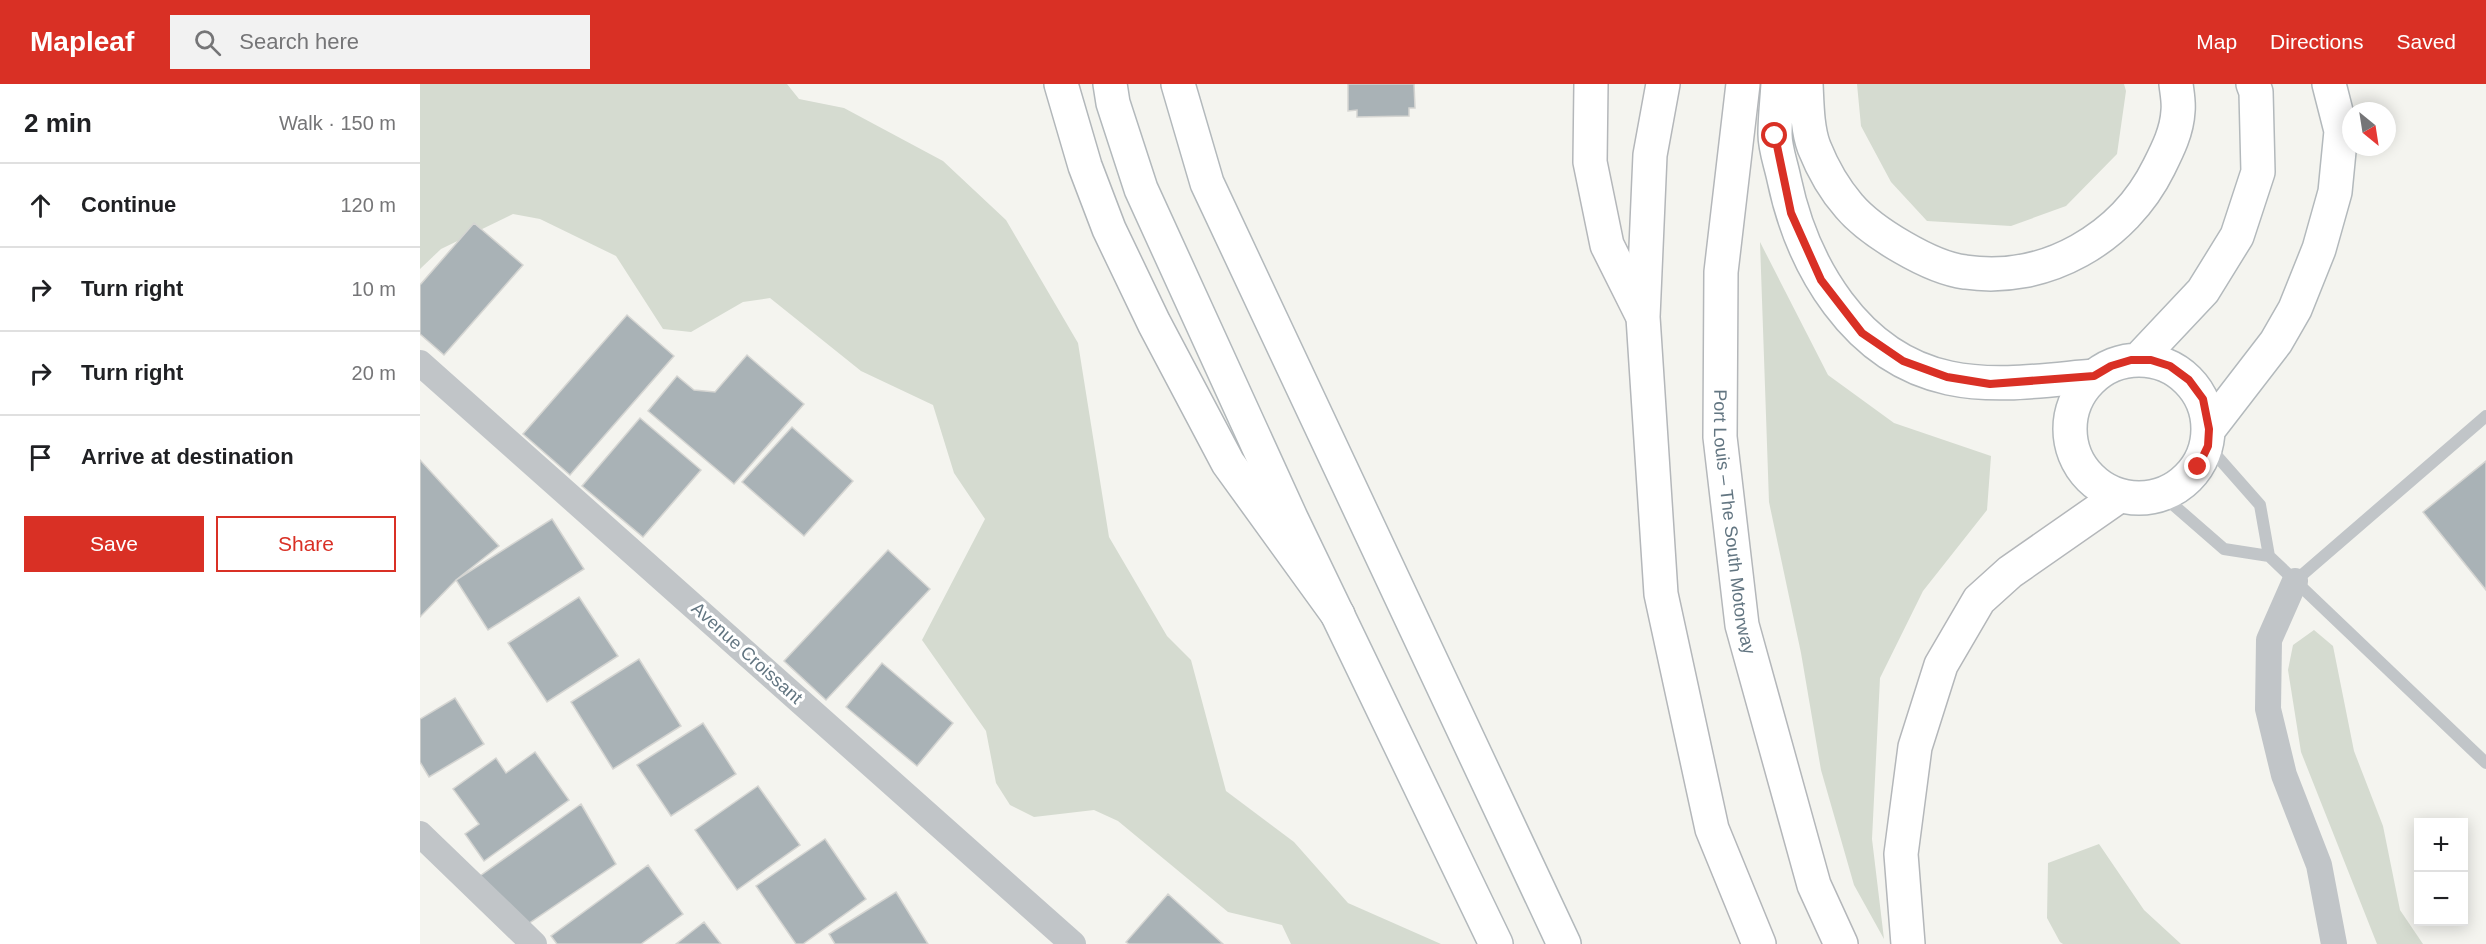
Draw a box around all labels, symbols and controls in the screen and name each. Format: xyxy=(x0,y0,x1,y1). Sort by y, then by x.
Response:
search box xyxy=(170,15,590,69)
text: Mapleaf xyxy=(30,26,134,57)
icon: search xyxy=(191,26,224,59)
text: Search here xyxy=(239,29,359,54)
text: Map xyxy=(2196,30,2237,53)
text: Directions xyxy=(2270,30,2363,53)
text: Saved xyxy=(2396,30,2456,53)
north arrow xyxy=(2342,102,2396,156)
text: 2 min xyxy=(24,108,92,138)
text: Walk · 150 m xyxy=(279,112,396,134)
route start xyxy=(1761,122,1787,148)
icon: ahead xyxy=(24,189,57,222)
text: Continue xyxy=(81,192,176,217)
text: 120 m xyxy=(340,194,396,216)
icon: right xyxy=(24,273,57,306)
text: Turn right xyxy=(81,276,183,301)
text: 10 m xyxy=(352,278,396,300)
icon: right xyxy=(24,357,57,390)
text: Turn right xyxy=(81,360,183,385)
text: 20 m xyxy=(352,362,396,384)
street label: Port Louis – The South Motorway xyxy=(1710,389,1760,657)
icon: arrive xyxy=(24,441,57,474)
text: Arrive at destination xyxy=(81,444,294,469)
route end xyxy=(2184,453,2210,479)
button: Save xyxy=(24,516,204,572)
button: Share xyxy=(216,516,396,572)
street label: Avenue Croissant xyxy=(688,598,806,708)
map controls xyxy=(2414,818,2468,926)
button: + xyxy=(2414,818,2468,872)
button: − xyxy=(2414,872,2468,926)

